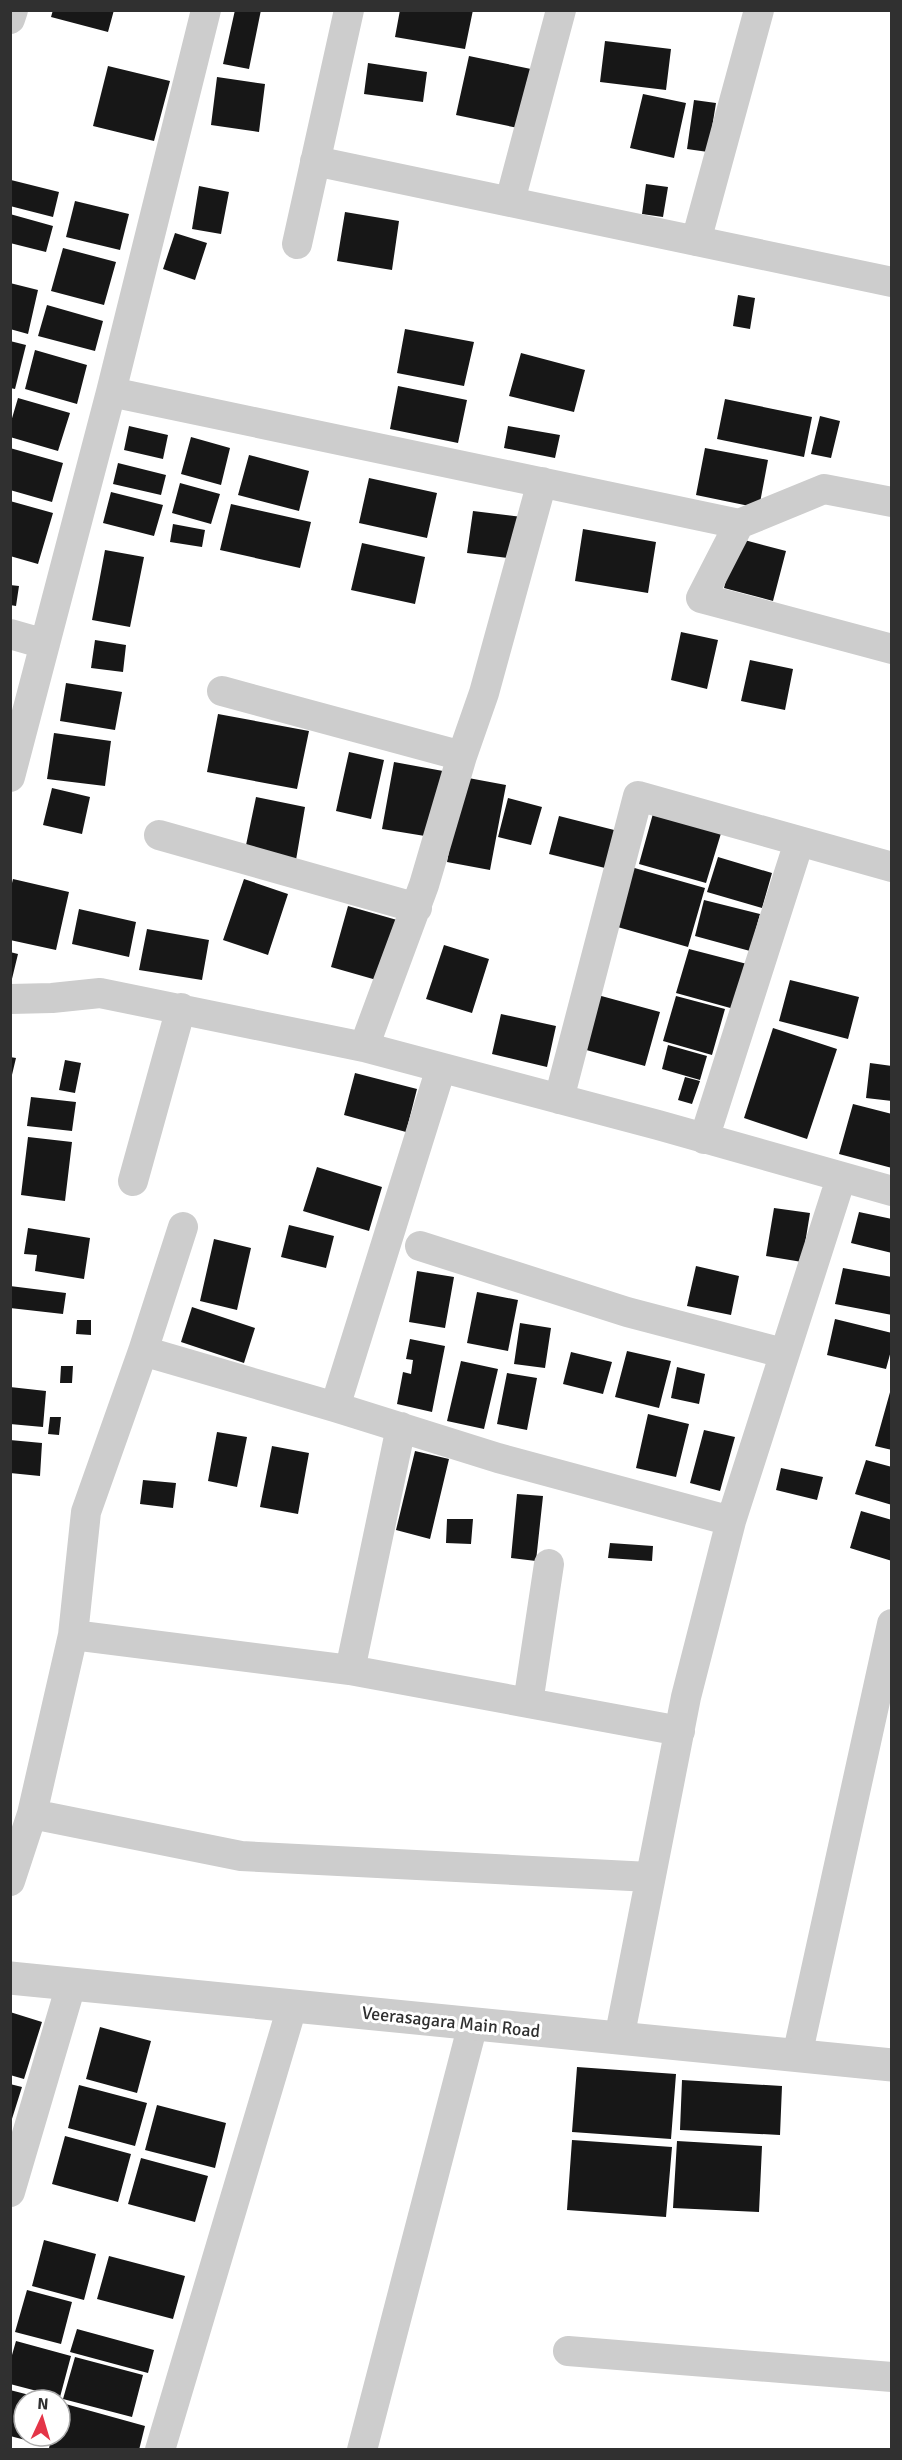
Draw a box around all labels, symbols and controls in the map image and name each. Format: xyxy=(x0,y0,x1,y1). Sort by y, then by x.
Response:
street label: Veerasagara Main Road xyxy=(361,2002,541,2042)
north arrow xyxy=(12,2388,72,2448)
text: N xyxy=(37,2394,49,2414)

